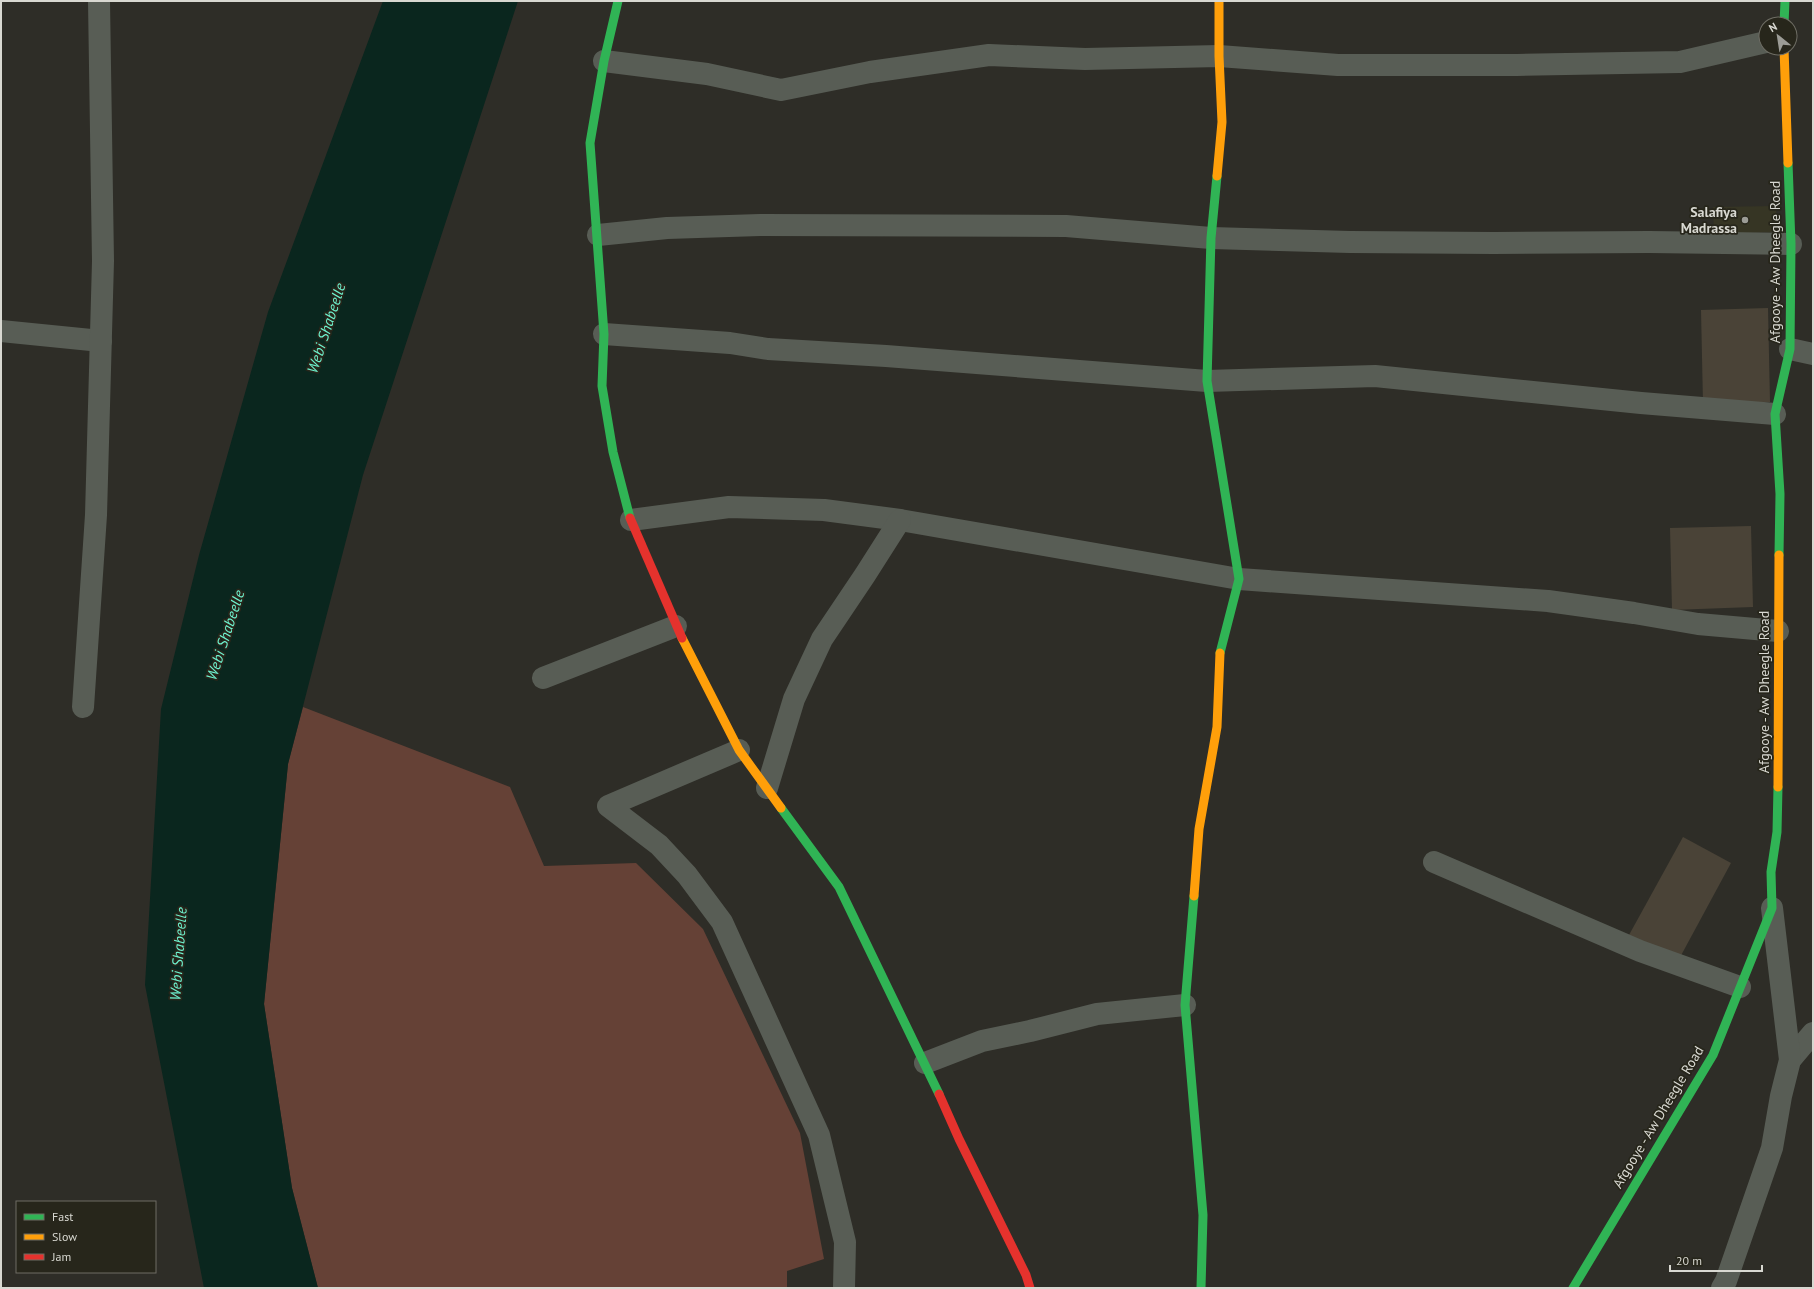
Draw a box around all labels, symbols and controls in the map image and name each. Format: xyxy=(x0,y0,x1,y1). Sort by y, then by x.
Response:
north arrow xyxy=(1758,16,1798,56)
text: N xyxy=(1766,19,1780,35)
street label: Afgooye - Aw Dheegle Road xyxy=(1766,181,1784,343)
place label: Salafiya Madrassa xyxy=(1681,203,1737,237)
marker: Salafiya Madrassa xyxy=(1740,215,1750,225)
water label: Webi Shabeelle xyxy=(302,280,350,375)
water label: Webi Shabeelle xyxy=(201,587,249,682)
street label: Afgooye - Aw Dheegle Road xyxy=(1755,611,1773,773)
water label: Webi Shabeelle xyxy=(165,907,191,1001)
street label: Afgooye - Aw Dheegle Road xyxy=(1608,1043,1708,1191)
legend xyxy=(16,1201,156,1273)
text: Fast xyxy=(52,1209,73,1224)
text: Slow xyxy=(52,1229,77,1244)
scale bar xyxy=(1670,1247,1762,1273)
text: Jam xyxy=(51,1249,71,1264)
text: 20 m xyxy=(1676,1253,1702,1268)

